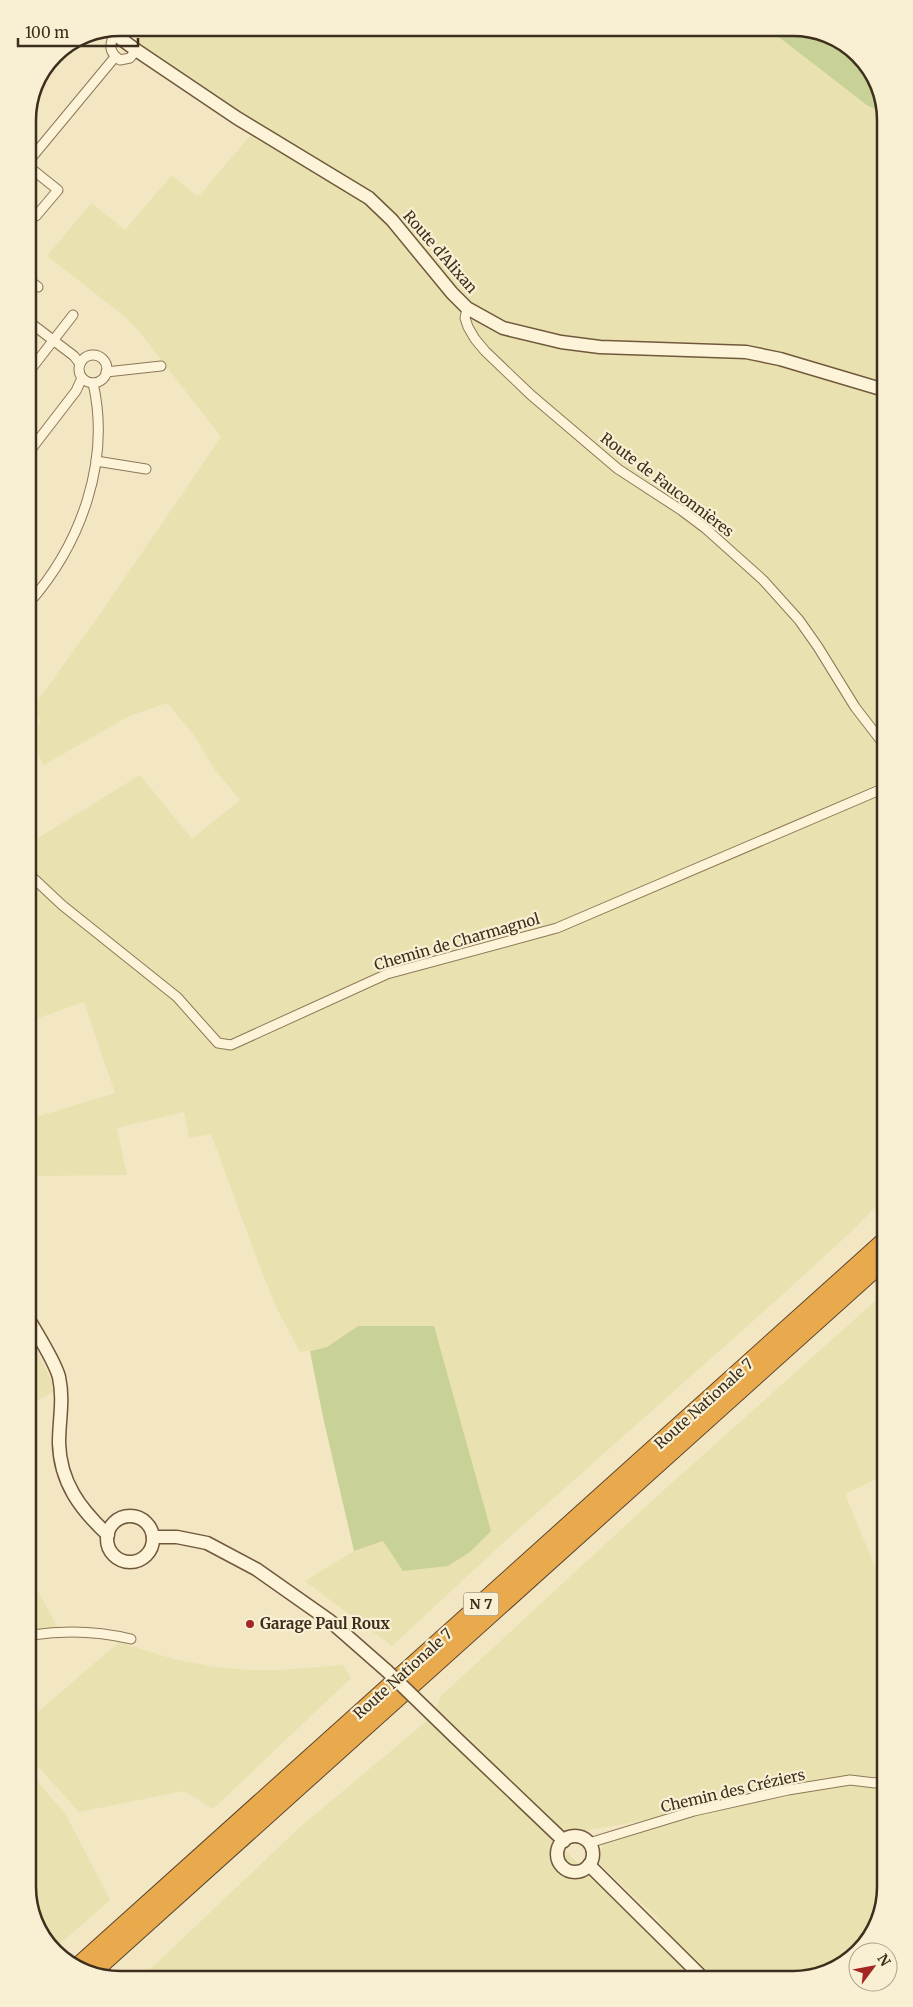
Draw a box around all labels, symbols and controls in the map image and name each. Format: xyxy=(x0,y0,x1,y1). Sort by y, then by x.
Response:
scale bar xyxy=(18,15,138,47)
text: 100 m xyxy=(25,23,69,42)
street label: Route d'Alixan xyxy=(399,206,482,297)
street label: Route de Fauconnières xyxy=(597,428,738,541)
street label: Chemin de Charmagnol xyxy=(372,909,542,974)
street label: Route Nationale 7 xyxy=(650,1354,757,1453)
road number: N 7 xyxy=(464,1592,498,1616)
place label: Garage Paul Roux xyxy=(260,1614,390,1633)
marker: Garage Paul Roux xyxy=(244,1618,256,1630)
street label: Route Nationale 7 xyxy=(349,1624,456,1723)
street label: Chemin des Créziers xyxy=(659,1765,807,1816)
north arrow xyxy=(848,1942,898,1992)
text: N xyxy=(873,1951,895,1970)

